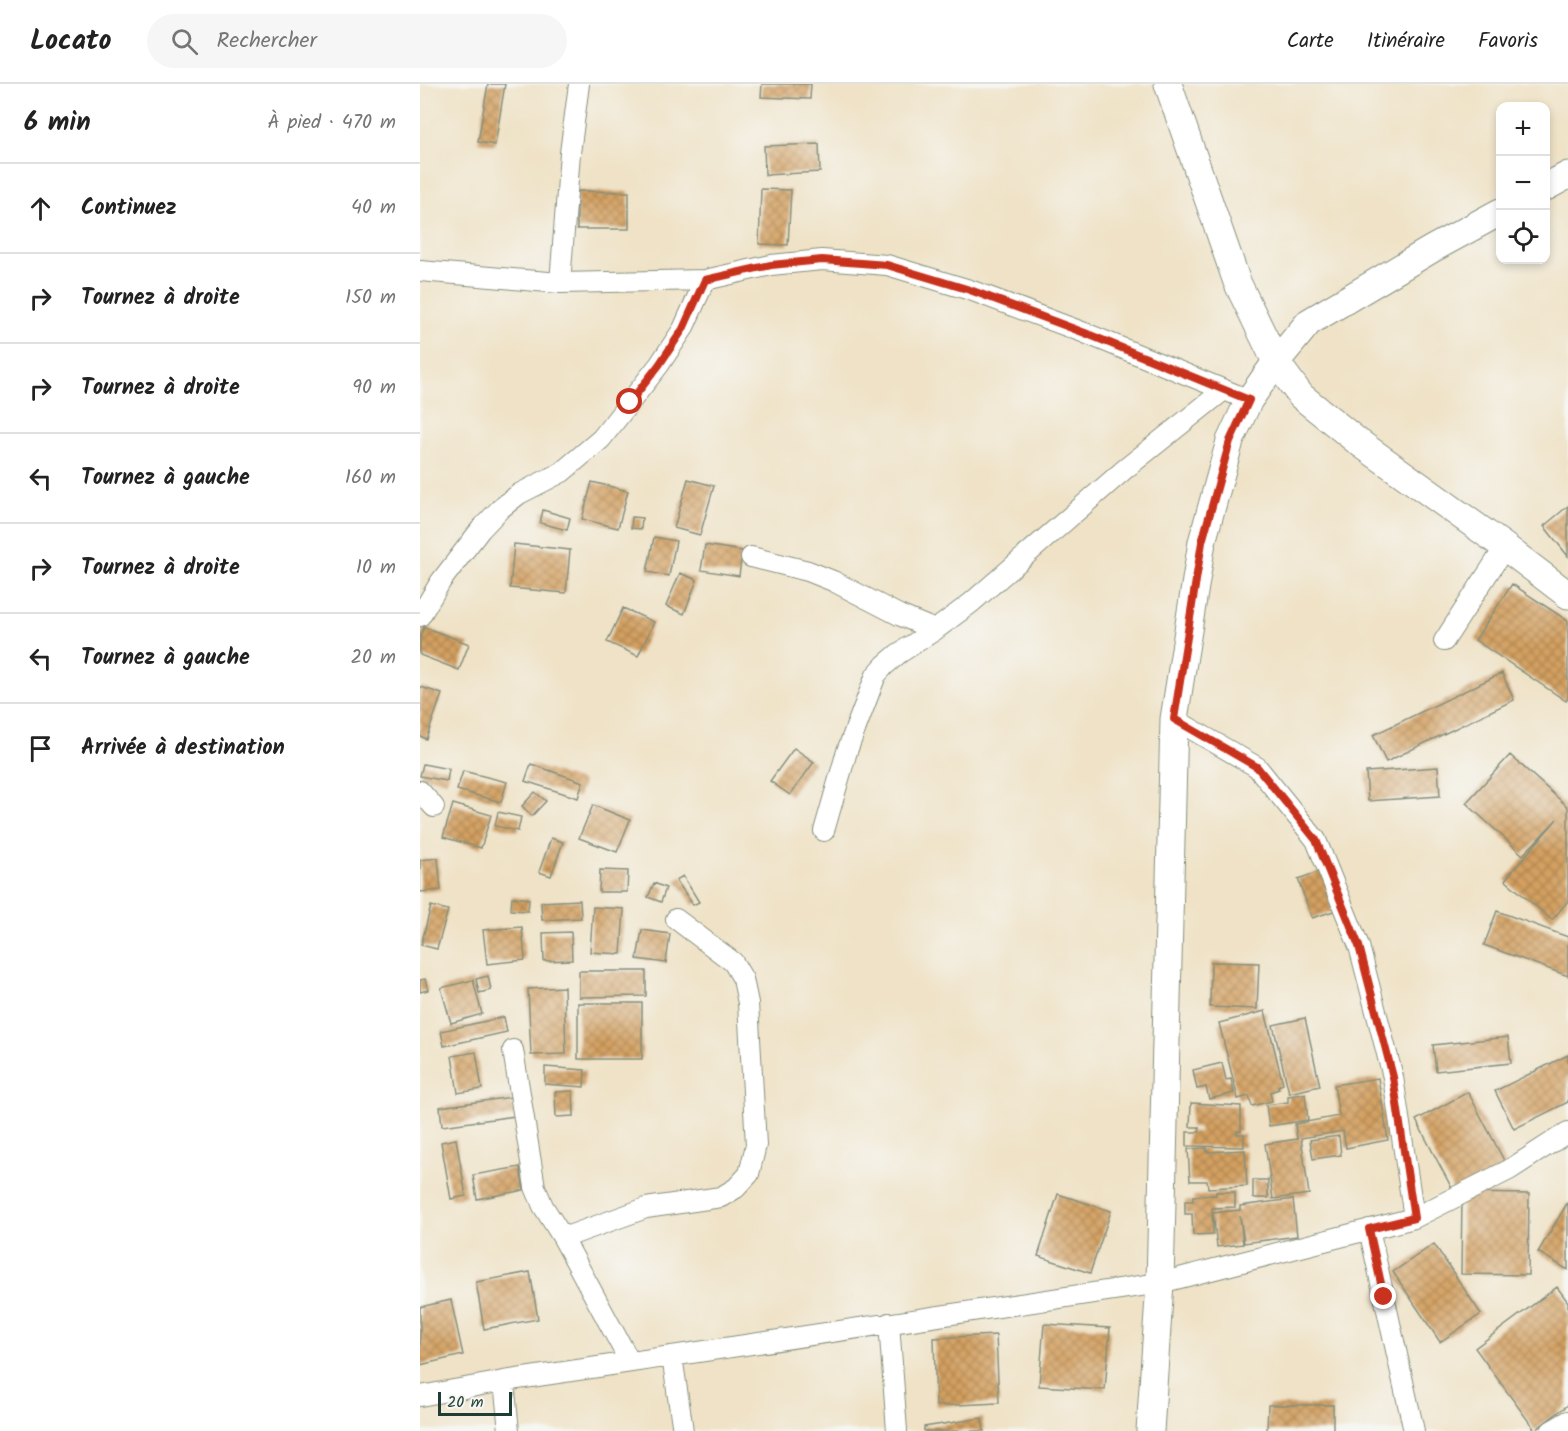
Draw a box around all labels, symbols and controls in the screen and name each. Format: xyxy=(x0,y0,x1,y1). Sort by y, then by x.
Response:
search box xyxy=(147,14,567,68)
text: Locato xyxy=(30,19,111,64)
text: Rechercher xyxy=(216,24,317,59)
icon: search xyxy=(168,25,201,58)
text: Carte xyxy=(1287,25,1334,58)
text: Itinéraire xyxy=(1367,25,1445,58)
text: Favoris xyxy=(1478,25,1538,58)
text: 6 min xyxy=(24,102,91,144)
map controls xyxy=(1496,102,1550,264)
button: + xyxy=(1496,102,1550,156)
text: À pied · 470 m xyxy=(268,107,396,139)
button: − xyxy=(1496,156,1550,210)
text: Continuez xyxy=(81,191,177,226)
icon: ahead xyxy=(24,192,57,225)
text: 40 m xyxy=(351,192,396,224)
button: locate xyxy=(1496,210,1550,264)
text: Tournez à droite xyxy=(81,281,240,316)
icon: right xyxy=(24,282,57,315)
text: 150 m xyxy=(345,282,396,314)
text: Tournez à droite xyxy=(81,371,240,406)
icon: right xyxy=(24,372,57,405)
text: 90 m xyxy=(352,372,396,404)
route start xyxy=(616,388,642,414)
text: Tournez à gauche xyxy=(81,461,250,496)
icon: left xyxy=(24,462,57,495)
text: 160 m xyxy=(345,462,396,494)
text: Tournez à droite xyxy=(81,551,240,586)
icon: right xyxy=(24,552,57,585)
text: 10 m xyxy=(356,552,396,584)
text: Tournez à gauche xyxy=(81,641,250,676)
icon: left xyxy=(24,642,57,675)
text: 20 m xyxy=(350,642,396,674)
text: Arrivée à destination xyxy=(81,731,285,766)
icon: arrive xyxy=(24,732,57,765)
route end xyxy=(1370,1283,1396,1309)
scale bar xyxy=(438,1389,512,1416)
text: 20 m xyxy=(447,1390,483,1415)

